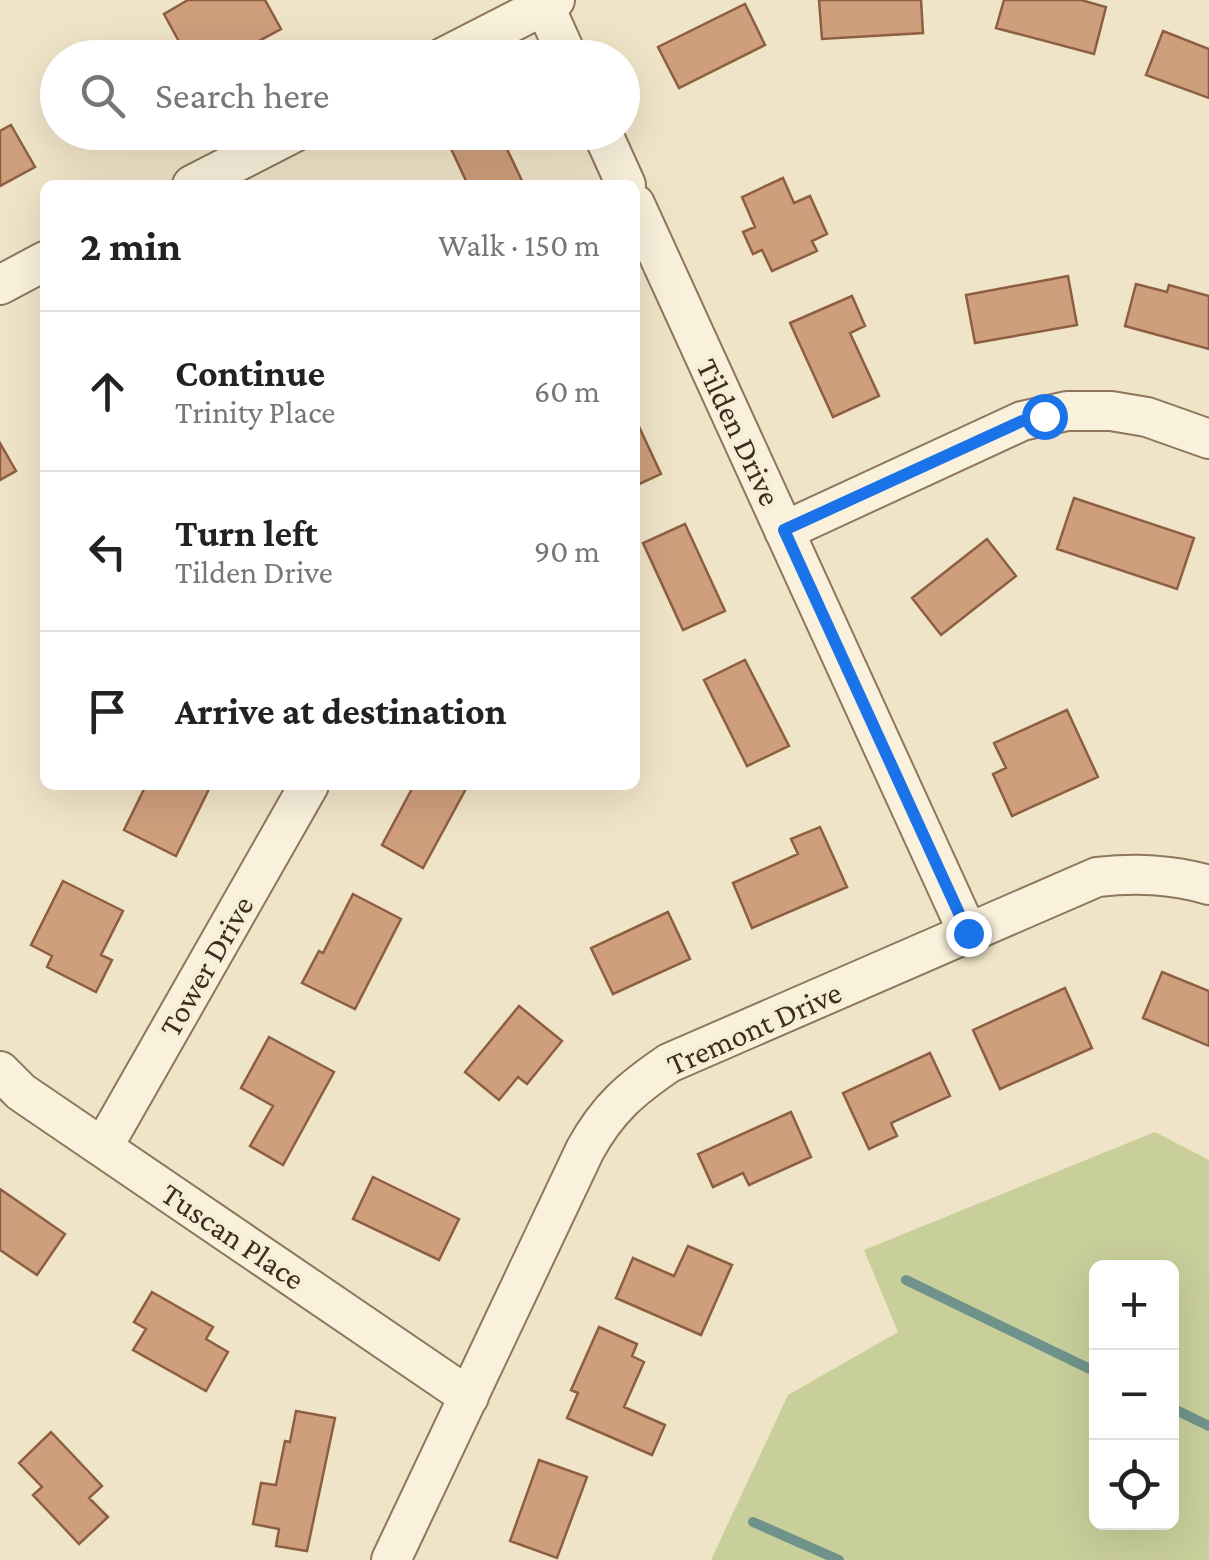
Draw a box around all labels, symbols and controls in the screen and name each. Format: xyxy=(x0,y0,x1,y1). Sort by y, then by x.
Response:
search box xyxy=(40,40,640,150)
icon: search xyxy=(75,68,130,123)
text: Search here xyxy=(155,74,329,116)
text: 2 min xyxy=(80,222,181,269)
text: Walk · 150 m xyxy=(438,227,600,263)
text: Continue xyxy=(175,352,325,394)
street label: Tilden Drive xyxy=(689,353,789,511)
icon: ahead xyxy=(80,364,135,419)
text: 60 m xyxy=(534,373,600,409)
text: Trinity Place xyxy=(175,394,335,430)
route start xyxy=(1022,394,1068,440)
text: Turn left xyxy=(175,512,318,554)
icon: left xyxy=(80,524,135,579)
text: 90 m xyxy=(534,533,600,569)
text: Tilden Drive xyxy=(175,554,333,590)
icon: arrive xyxy=(80,684,135,739)
text: Arrive at destination xyxy=(175,690,507,732)
street label: Tower Drive xyxy=(151,889,261,1043)
route end xyxy=(946,911,992,957)
street label: Tremont Drive xyxy=(661,974,847,1082)
street label: Tuscan Place xyxy=(155,1175,311,1297)
map controls xyxy=(1089,1260,1179,1530)
button: + xyxy=(1089,1260,1179,1350)
button: − xyxy=(1089,1350,1179,1440)
button: locate xyxy=(1089,1440,1179,1530)

